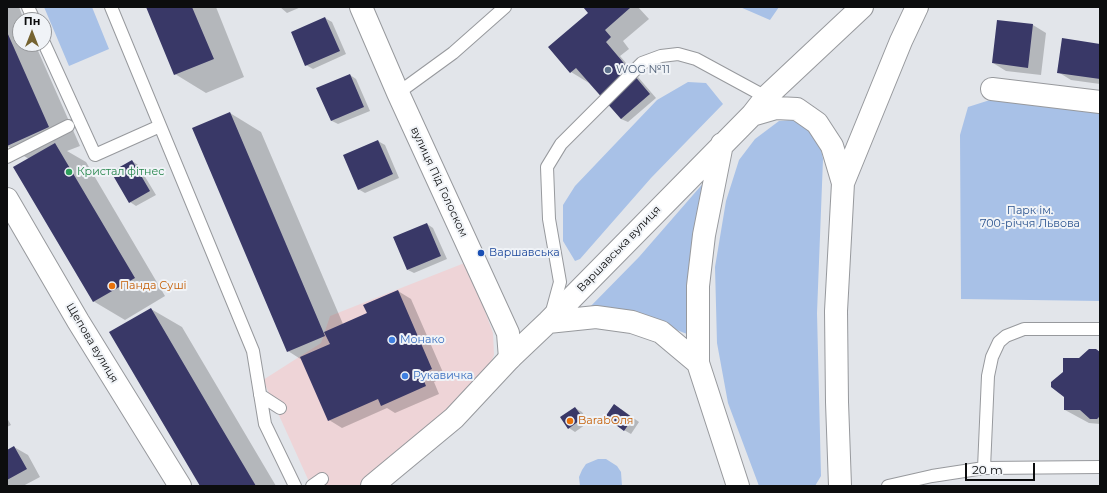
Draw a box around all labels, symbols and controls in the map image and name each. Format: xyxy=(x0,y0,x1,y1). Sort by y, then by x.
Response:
north arrow xyxy=(12,12,52,52)
text: Пн xyxy=(24,14,40,28)
place label: WOG №11 xyxy=(616,63,670,77)
marker: WOG №11 xyxy=(603,65,613,75)
street label: вулиця Під Голоском xyxy=(408,125,470,239)
place label: Кристал фітнес xyxy=(77,165,165,179)
marker: Кристал фітнес xyxy=(64,167,74,177)
street label: Варшавська вулиця xyxy=(574,203,664,295)
park label: Парк ім. 700-річчя Львова xyxy=(980,204,1080,230)
place label: Варшавська xyxy=(489,246,560,260)
marker: Варшавська xyxy=(476,248,486,258)
place label: Панда Суші xyxy=(120,279,187,293)
marker: Панда Суші xyxy=(107,281,117,291)
street label: Щепова вулиця xyxy=(63,301,121,385)
place label: Монако xyxy=(400,333,445,347)
marker: Монако xyxy=(387,335,397,345)
place label: Рукавичка xyxy=(413,369,473,383)
marker: Рукавичка xyxy=(400,371,410,381)
place label: BarabОля xyxy=(578,414,633,428)
marker: BarabОля xyxy=(565,416,575,426)
scale bar xyxy=(967,455,1037,481)
text: 20 m xyxy=(972,462,1003,477)

